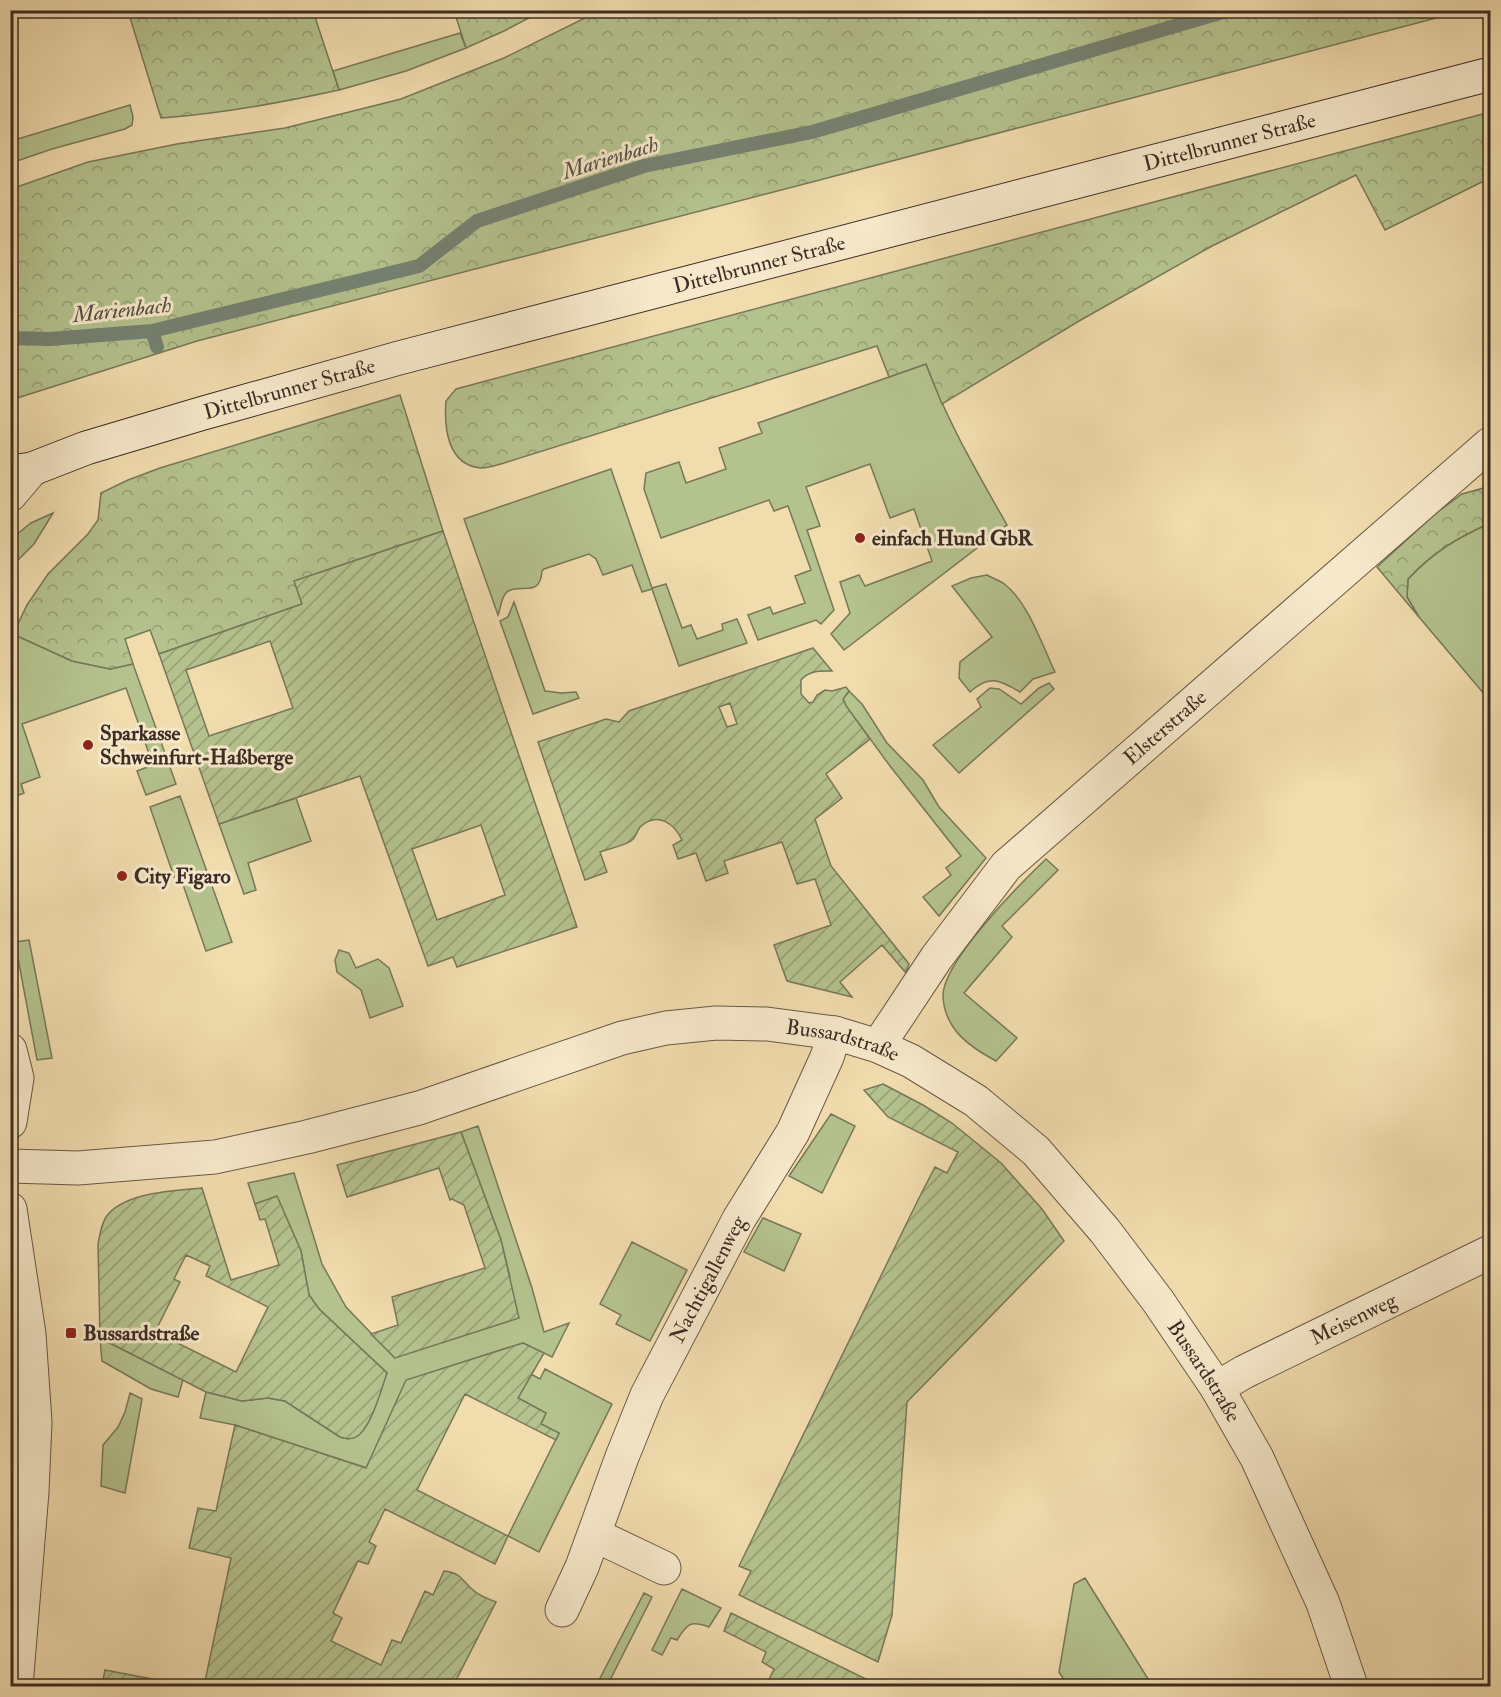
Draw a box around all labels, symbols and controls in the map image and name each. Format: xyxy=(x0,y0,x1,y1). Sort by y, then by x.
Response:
street label: Dittelbrunner Straße xyxy=(1141,107,1319,178)
water label: Marienbach xyxy=(557,130,662,186)
street label: Dittelbrunner Straße xyxy=(670,229,849,300)
water label: Marienbach xyxy=(69,291,173,329)
street label: Dittelbrunner Straße xyxy=(201,352,379,426)
place label: einfach Hund GbR xyxy=(872,525,1034,552)
marker: einfach Hund GbR xyxy=(853,531,867,545)
street label: Elsterstraße xyxy=(1118,684,1213,771)
place label: Sparkasse Schweinfurt-Haßberge xyxy=(100,720,293,771)
marker: Sparkasse Schweinfurt-Haßberge xyxy=(81,738,95,752)
place label: City Figaro xyxy=(134,863,231,890)
marker: City Figaro xyxy=(115,869,129,883)
street label: Bussardstraße xyxy=(784,1014,904,1068)
street label: Nachtigallenweg xyxy=(664,1211,753,1348)
street label: Meisenweg xyxy=(1306,1286,1402,1352)
street label: Bussardstraße xyxy=(1161,1315,1247,1427)
place label: Bussardstraße xyxy=(83,1320,199,1347)
marker: Bussardstraße xyxy=(64,1326,78,1340)

